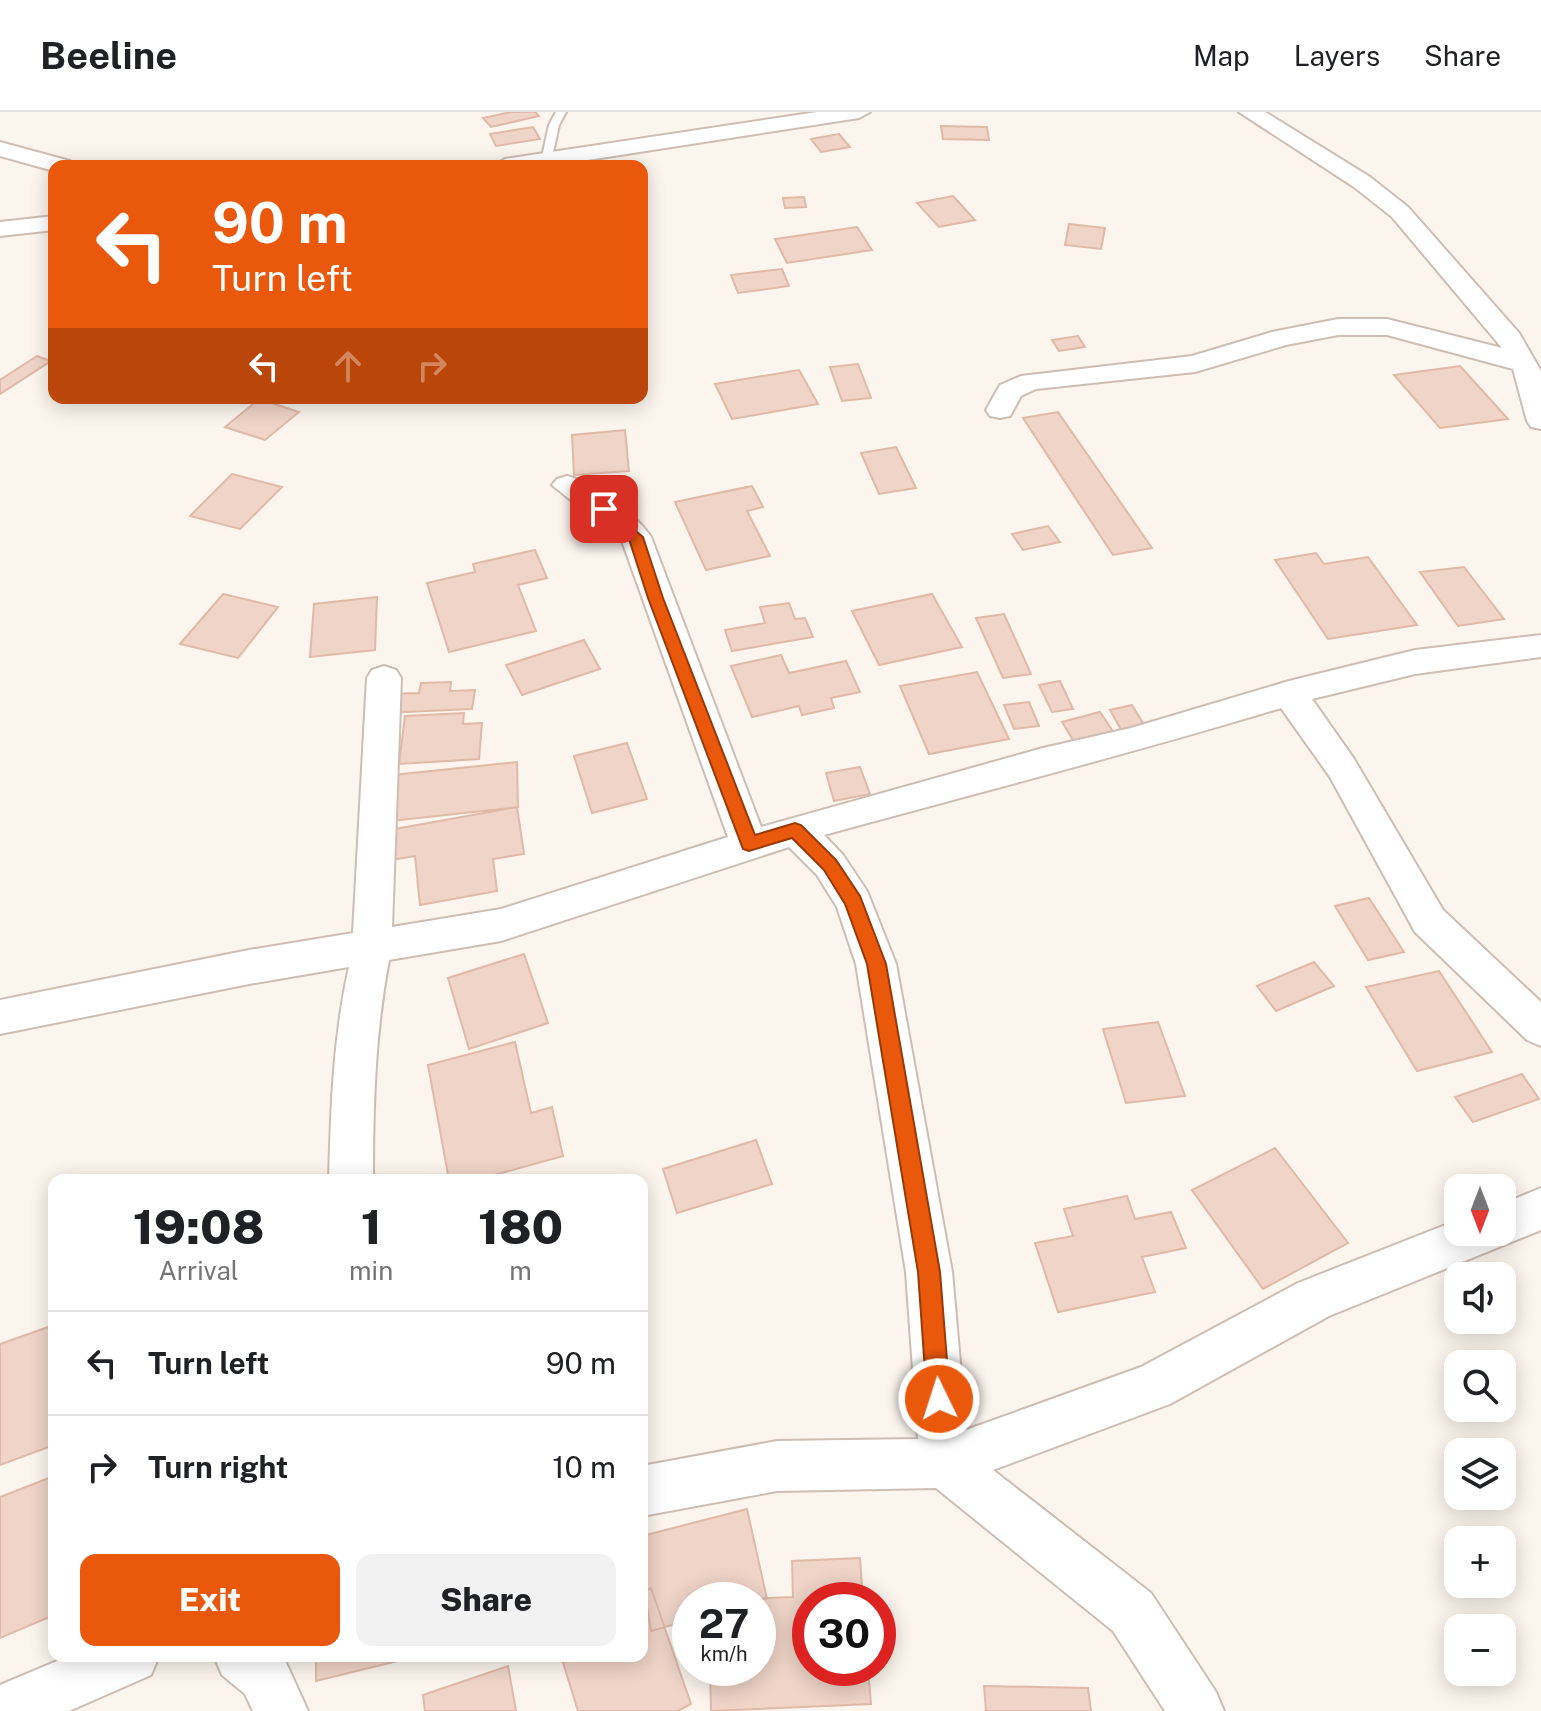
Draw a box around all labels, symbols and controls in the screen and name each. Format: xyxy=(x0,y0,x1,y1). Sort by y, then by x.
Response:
text: Beeline xyxy=(40,33,177,78)
text: Map xyxy=(1193,39,1250,72)
text: Layers xyxy=(1294,39,1380,72)
text: Share xyxy=(1424,39,1501,72)
text: 90 m xyxy=(212,190,348,256)
icon: left xyxy=(80,192,184,296)
text: Turn left xyxy=(212,257,353,299)
icon: left xyxy=(242,344,286,388)
icon: ahead xyxy=(326,344,370,388)
icon: right xyxy=(410,344,454,388)
pin xyxy=(570,475,638,543)
icon: arrive xyxy=(582,487,626,531)
north arrow xyxy=(1444,1174,1516,1246)
map controls xyxy=(1444,1174,1516,1686)
text: 19:08 xyxy=(133,1198,264,1255)
text: 1 xyxy=(361,1198,382,1255)
text: 180 xyxy=(478,1198,563,1255)
text: Arrival xyxy=(158,1255,239,1286)
text: min xyxy=(349,1255,393,1286)
text: m xyxy=(509,1255,532,1286)
button: sound xyxy=(1444,1262,1516,1334)
icon: left xyxy=(80,1341,124,1385)
text: Turn left xyxy=(148,1345,269,1381)
text: 90 m xyxy=(546,1345,616,1381)
button: search xyxy=(1444,1350,1516,1422)
position arrow xyxy=(897,1357,981,1441)
button: layers xyxy=(1444,1438,1516,1510)
icon: right xyxy=(80,1445,124,1489)
text: Turn right xyxy=(148,1449,288,1485)
text: 10 m xyxy=(552,1449,616,1485)
button: + xyxy=(1444,1526,1516,1598)
button: Exit xyxy=(80,1554,340,1646)
button: Share xyxy=(356,1554,616,1646)
speed limit sign: 30 xyxy=(792,1582,896,1686)
text: 27 xyxy=(699,1600,749,1647)
button: − xyxy=(1444,1614,1516,1686)
text: km/h xyxy=(700,1642,748,1666)

